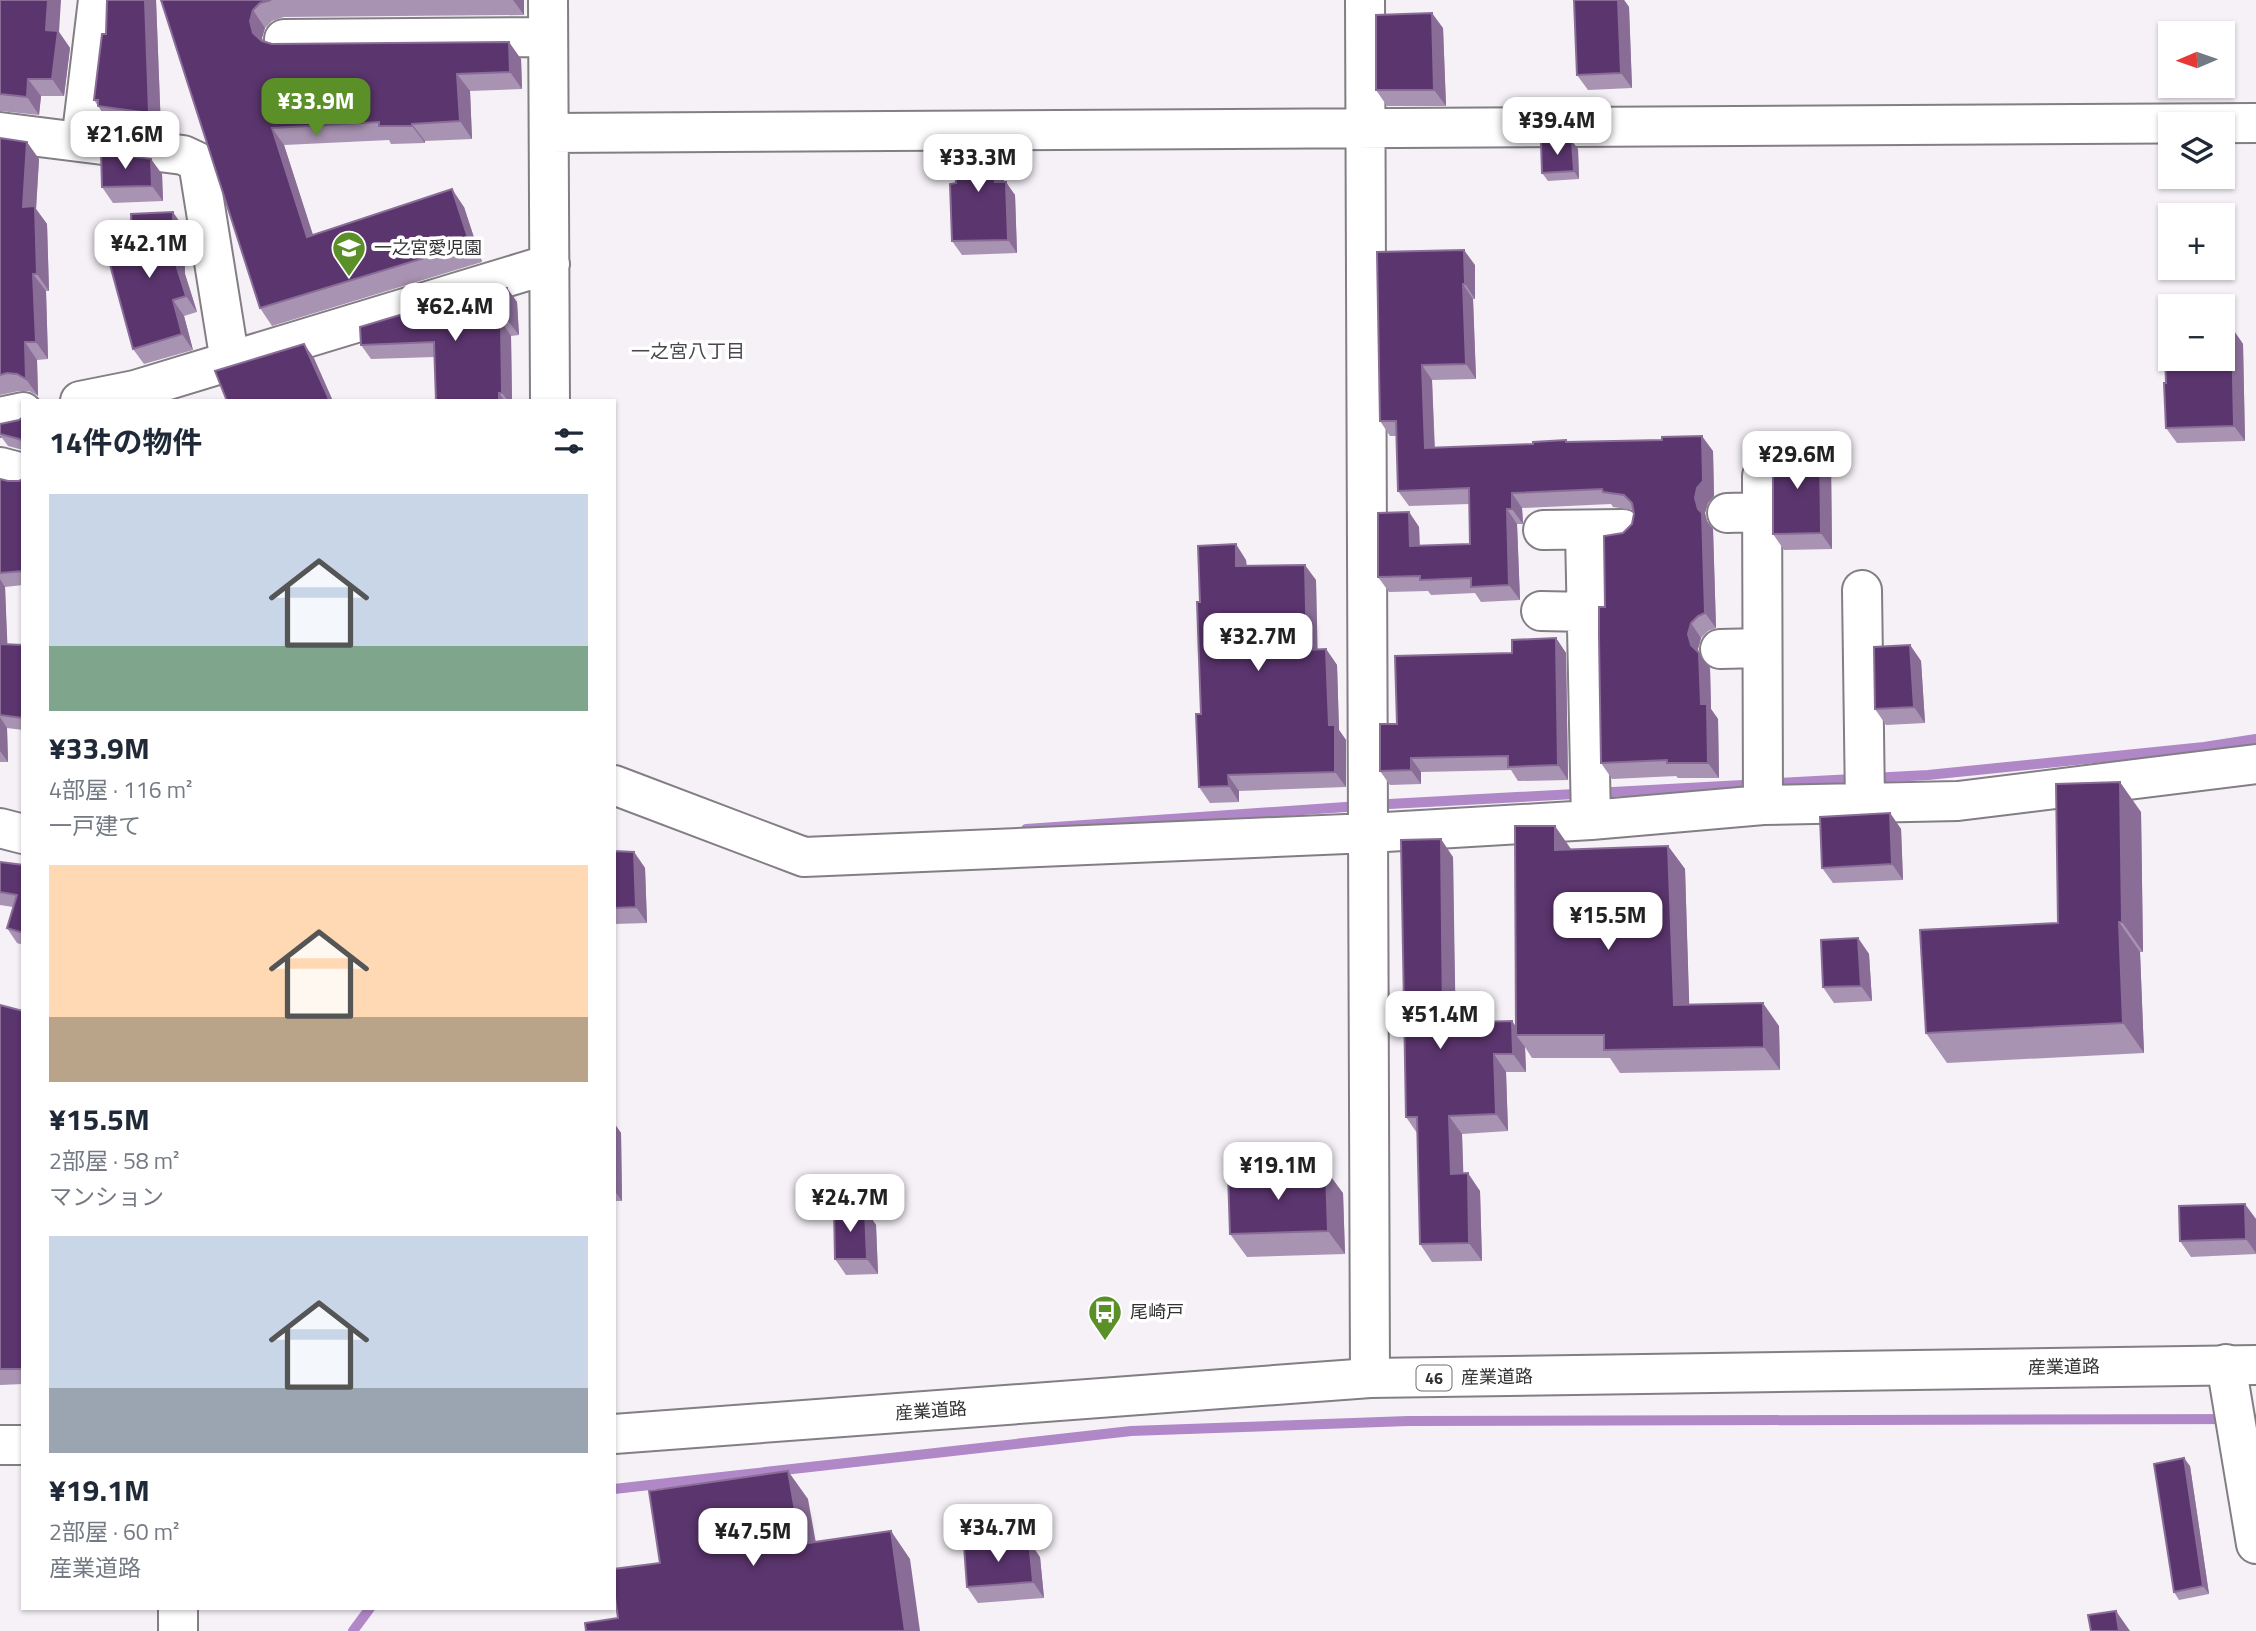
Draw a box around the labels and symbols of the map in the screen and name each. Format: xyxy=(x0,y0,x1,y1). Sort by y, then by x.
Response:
north arrow xyxy=(2158,21,2235,98)
pin: ¥33.9M xyxy=(259,78,373,138)
pin: ¥39.4M xyxy=(1500,97,1614,157)
pin: ¥21.6M xyxy=(68,111,182,171)
pin: ¥33.3M xyxy=(921,134,1035,194)
pin: ¥42.1M xyxy=(92,220,206,280)
school or university icon: 一之宮愛児園 xyxy=(330,229,368,278)
place label: 一之宮愛児園 xyxy=(374,234,482,261)
pin: ¥62.4M xyxy=(398,284,512,343)
district label: 一之宮八丁目 xyxy=(631,336,745,365)
pin: ¥29.6M xyxy=(1740,432,1854,491)
pin: ¥32.7M xyxy=(1201,614,1315,673)
pin: ¥15.5M xyxy=(1551,892,1665,952)
pin: ¥51.4M xyxy=(1383,992,1497,1051)
pin: ¥19.1M xyxy=(1221,1142,1335,1202)
pin: ¥24.7M xyxy=(793,1174,907,1234)
bus stop icon: 尾崎戸 xyxy=(1086,1293,1124,1342)
place label: 尾崎戸 xyxy=(1130,1298,1184,1325)
street label: 産業道路 xyxy=(2028,1352,2100,1381)
street label: 産業道路 xyxy=(1461,1362,1533,1391)
road number: 46 xyxy=(1416,1366,1452,1390)
street label: 産業道路 xyxy=(894,1395,968,1426)
pin: ¥34.7M xyxy=(941,1504,1055,1564)
pin: ¥47.5M xyxy=(696,1508,810,1568)

